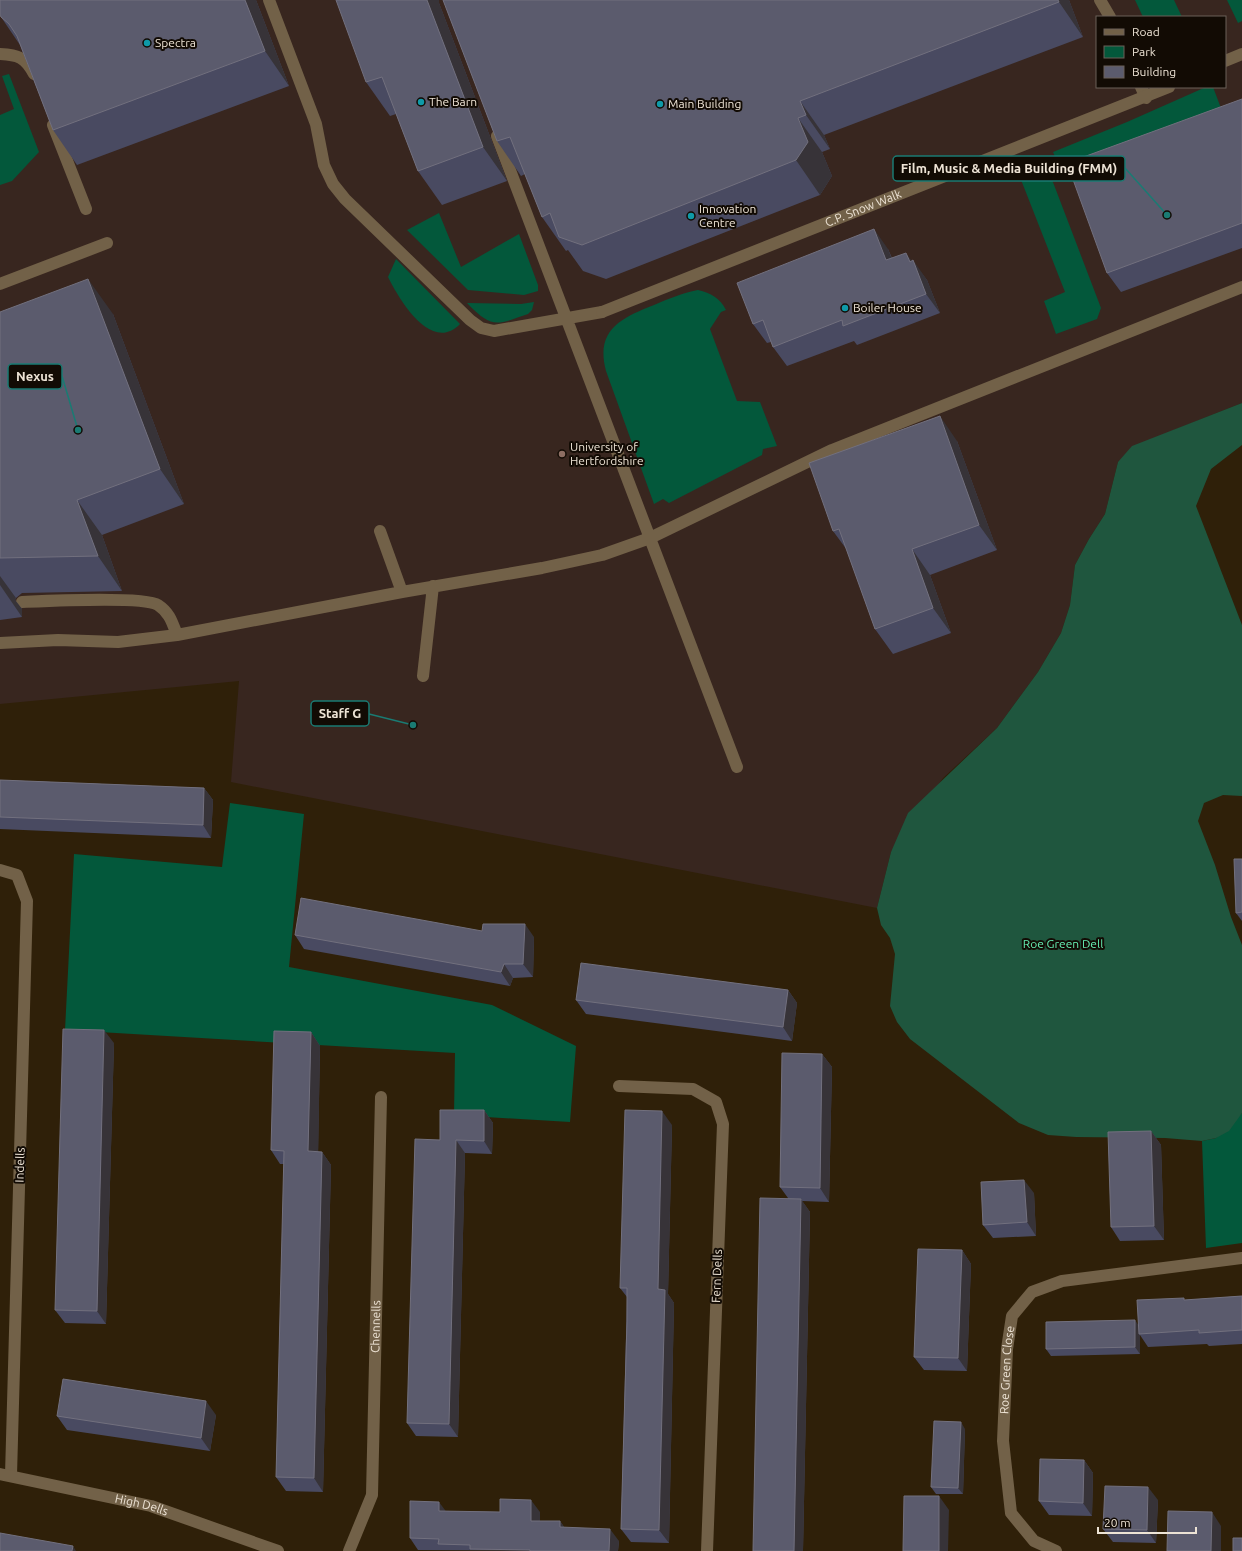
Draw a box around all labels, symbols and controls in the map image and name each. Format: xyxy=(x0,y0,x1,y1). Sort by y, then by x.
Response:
legend xyxy=(1096,16,1226,88)
text: Road xyxy=(1132,25,1160,38)
place label: Spectra xyxy=(155,36,196,49)
marker: Spectra xyxy=(142,38,152,48)
text: Park xyxy=(1132,45,1156,58)
text: Building xyxy=(1132,65,1176,78)
place label: The Barn xyxy=(429,95,477,108)
marker: The Barn xyxy=(416,97,426,107)
place label: Main Building xyxy=(668,97,741,110)
marker: Main Building xyxy=(655,99,665,109)
callout: Film, Music & Media Building (FMM) xyxy=(893,156,1125,181)
text: Film, Music & Media Building (FMM) xyxy=(901,161,1117,176)
street label: C.P. Snow Walk xyxy=(823,187,903,229)
place label: Innovation Centre xyxy=(699,202,756,229)
marker: Innovation Centre xyxy=(686,211,696,221)
place label: Boiler House xyxy=(853,301,922,314)
marker: Boiler House xyxy=(840,303,850,313)
callout: Nexus xyxy=(8,364,62,389)
text: Nexus xyxy=(16,369,54,383)
place label: University of Hertfordshire xyxy=(570,440,644,467)
marker: University of Hertfordshire xyxy=(557,449,567,459)
callout: Staff G xyxy=(311,701,369,726)
text: Staff G xyxy=(319,706,361,720)
park label: Roe Green Dell xyxy=(1023,937,1103,950)
street label: Indells xyxy=(12,1147,27,1183)
street label: Fern Dells xyxy=(709,1249,724,1303)
street label: Chennells xyxy=(368,1300,382,1353)
street label: Roe Green Close xyxy=(997,1325,1016,1414)
street label: High Dells xyxy=(114,1492,170,1518)
scale bar xyxy=(1098,1509,1196,1535)
text: 20 m xyxy=(1104,1516,1131,1529)

